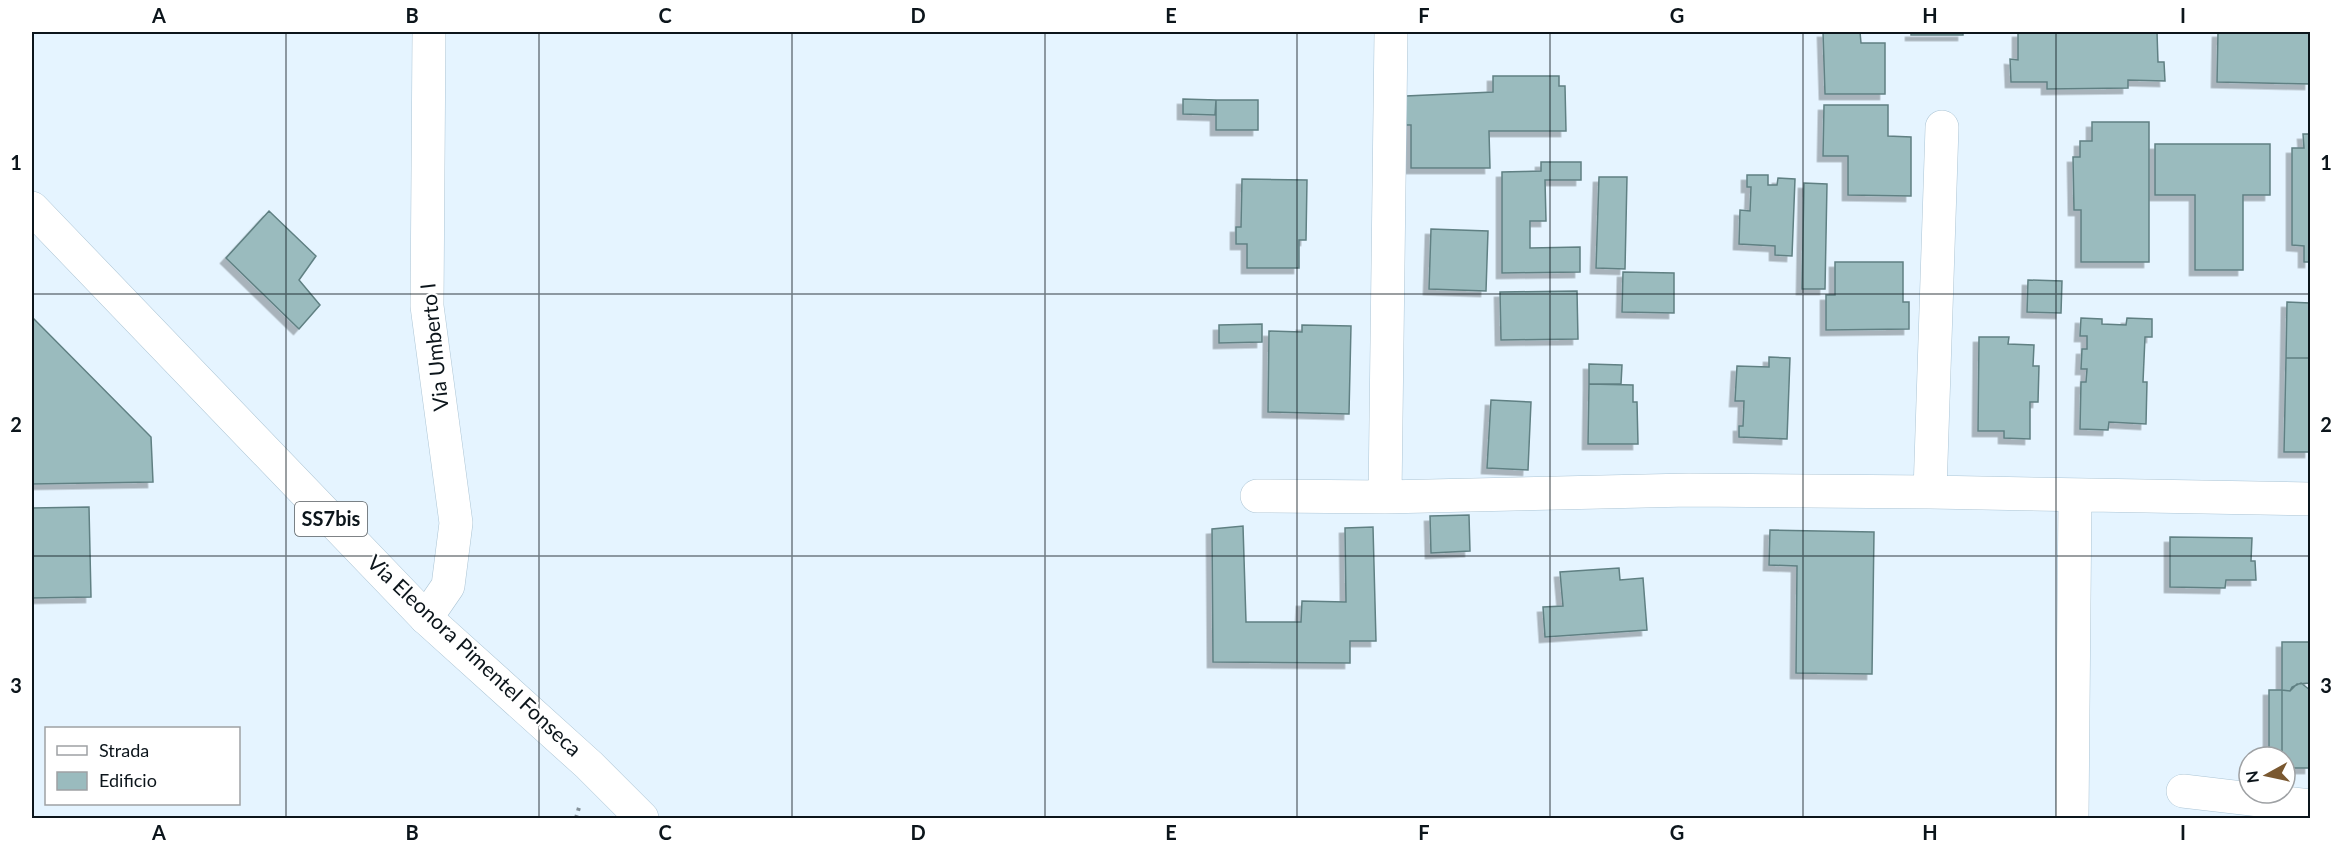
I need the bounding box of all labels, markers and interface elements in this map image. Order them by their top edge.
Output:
text: A [151,3,166,27]
text: B [405,3,419,27]
text: C [658,3,672,27]
text: D [910,3,926,27]
text: E [1165,3,1177,27]
text: F [1418,3,1430,27]
text: G [1670,3,1684,27]
text: H [1922,3,1938,27]
text: I [2180,3,2186,27]
text: 1 [10,150,22,174]
text: 1 [2320,150,2332,174]
street label: Via Umberto I [414,282,453,412]
text: 2 [10,412,22,436]
text: 2 [2320,412,2332,436]
road number: SS7bis [295,502,367,536]
street label: Via Eleonora Pimentel Fonseca [363,549,587,761]
text: 3 [10,673,22,697]
text: 3 [2320,673,2332,697]
legend [45,727,240,805]
text: Strada [99,739,149,761]
north arrow [2237,745,2297,805]
text: Edificio [99,769,157,791]
text: N [2241,770,2262,785]
text: A [151,820,166,844]
text: B [405,820,419,844]
text: C [658,820,672,844]
text: D [910,820,926,844]
text: E [1165,820,1177,844]
text: F [1418,820,1430,844]
text: G [1670,820,1684,844]
text: H [1922,820,1938,844]
text: I [2180,820,2186,844]

